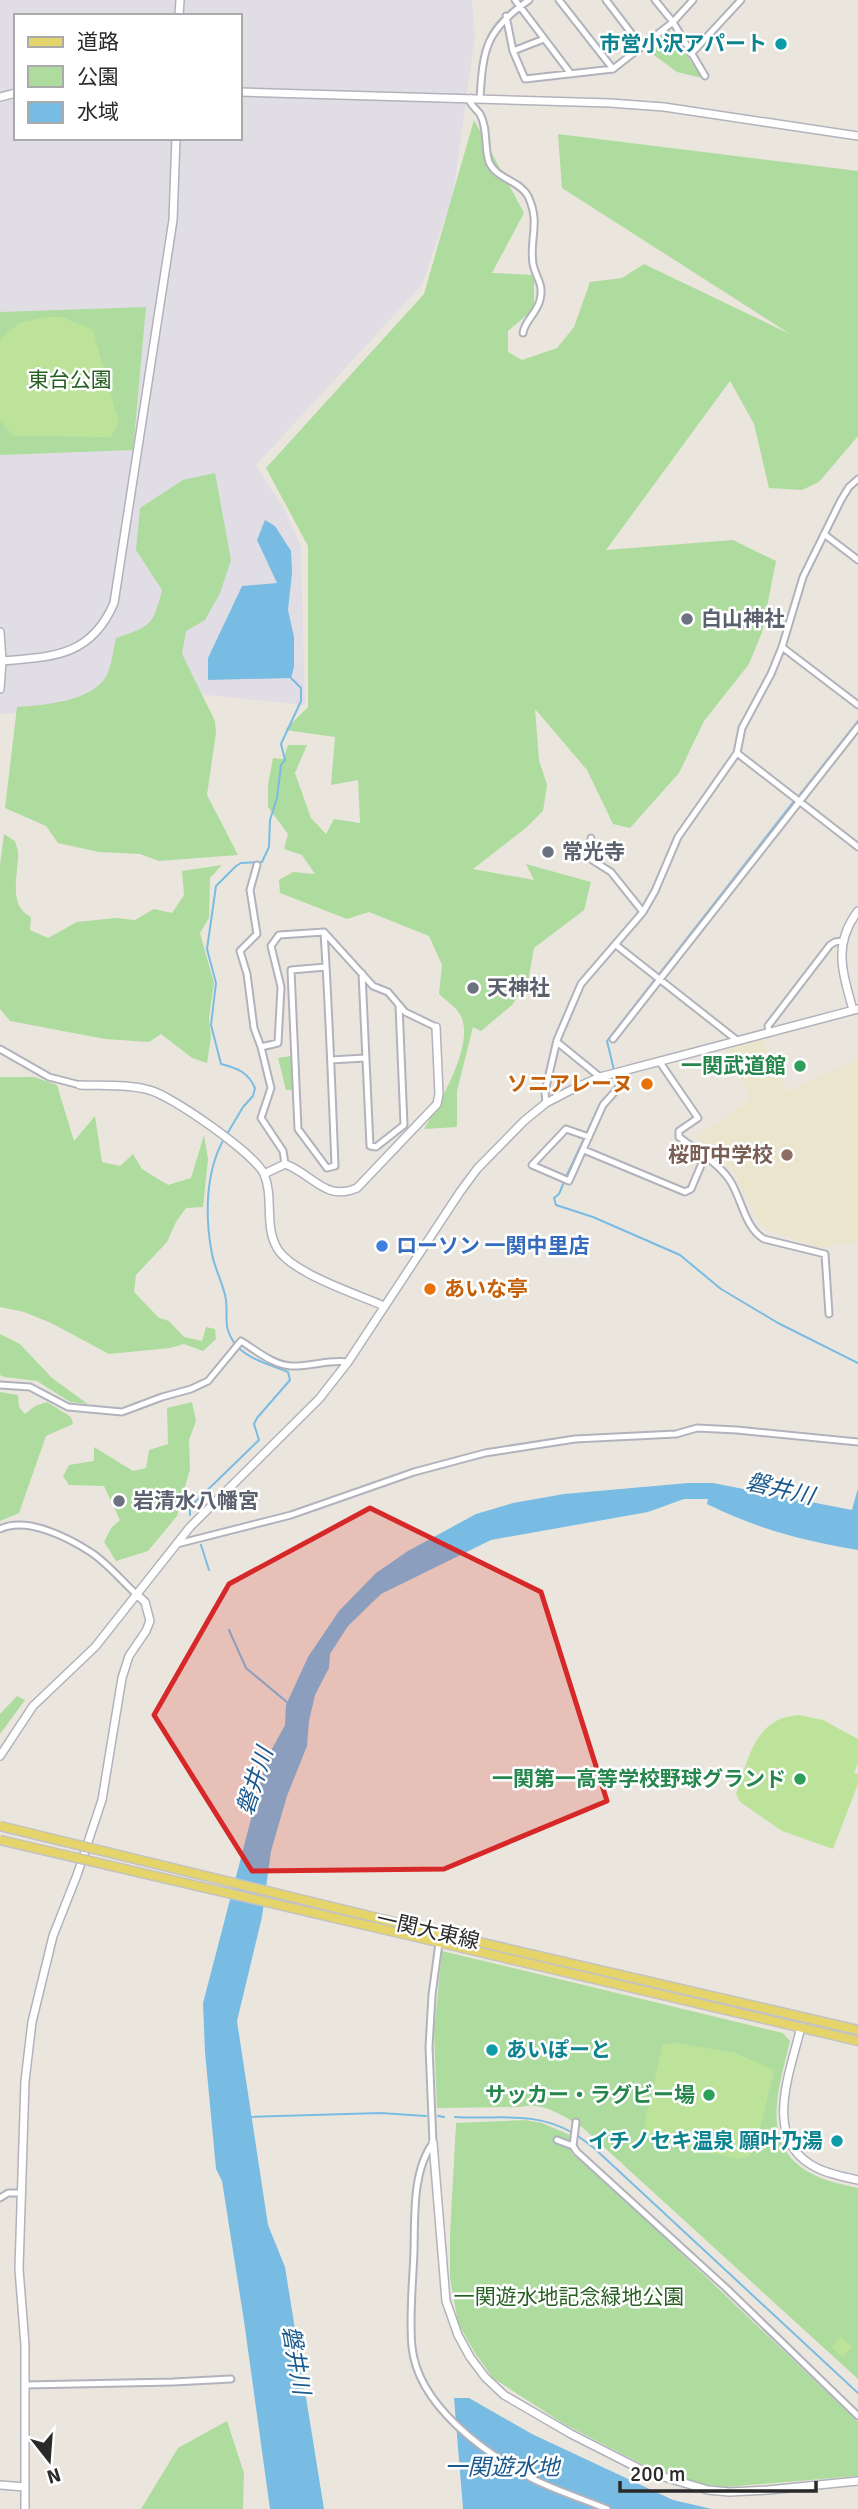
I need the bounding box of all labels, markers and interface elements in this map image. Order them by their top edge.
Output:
legend [14,14,242,140]
text: 道路 [77,29,119,55]
place label: 市営小沢アパート [599,31,767,57]
marker: 市営小沢アパート [773,36,789,52]
text: 公園 [77,64,119,90]
text: 水域 [77,99,119,125]
park label: 東台公園 [28,367,112,393]
place label: 白山神社 [701,606,785,632]
marker: 白山神社 [679,611,695,627]
place label: 常光寺 [562,839,625,865]
marker: 常光寺 [540,844,556,860]
place label: 天神社 [487,975,550,1001]
marker: 天神社 [465,980,481,996]
place label: 一関武道館 [681,1053,786,1079]
marker: 一関武道館 [792,1058,808,1074]
place label: ソニアレーヌ [507,1071,633,1097]
marker: ソニアレーヌ [639,1076,655,1092]
place label: 桜町中学校 [668,1142,773,1168]
marker: 桜町中学校 [779,1147,795,1163]
place label: ローソン 一関中里店 [396,1233,590,1259]
marker: ローソン 一関中里店 [374,1238,390,1254]
place label: あいな亭 [444,1276,528,1302]
marker: あいな亭 [422,1281,438,1297]
water label: 磐井川 [743,1467,820,1512]
place label: 岩清水八幡宮 [133,1488,259,1514]
marker: 岩清水八幡宮 [111,1493,127,1509]
water label: 磐井川 [231,1741,280,1818]
place label: 一関第一高等学校野球グランド [492,1766,786,1792]
marker: 一関第一高等学校野球グランド [792,1771,808,1787]
street label: 一関大東線 [374,1906,482,1954]
place label: あいぽーと [506,2037,611,2063]
marker: あいぽーと [484,2042,500,2058]
place label: サッカー・ラグビー場 [485,2082,695,2108]
marker: サッカー・ラグビー場 [701,2087,717,2103]
place label: イチノセキ温泉 願叶乃湯 [588,2128,823,2154]
marker: イチノセキ温泉 願叶乃湯 [829,2133,845,2149]
park label: 一関遊水地記念緑地公園 [454,2284,685,2310]
water label: 磐井川 [276,2324,317,2399]
north arrow [14,2425,84,2495]
scale bar [620,2450,816,2494]
water label: 一関遊水地 [445,2453,562,2482]
text: 200 m [630,2461,685,2487]
text: N [44,2462,64,2489]

